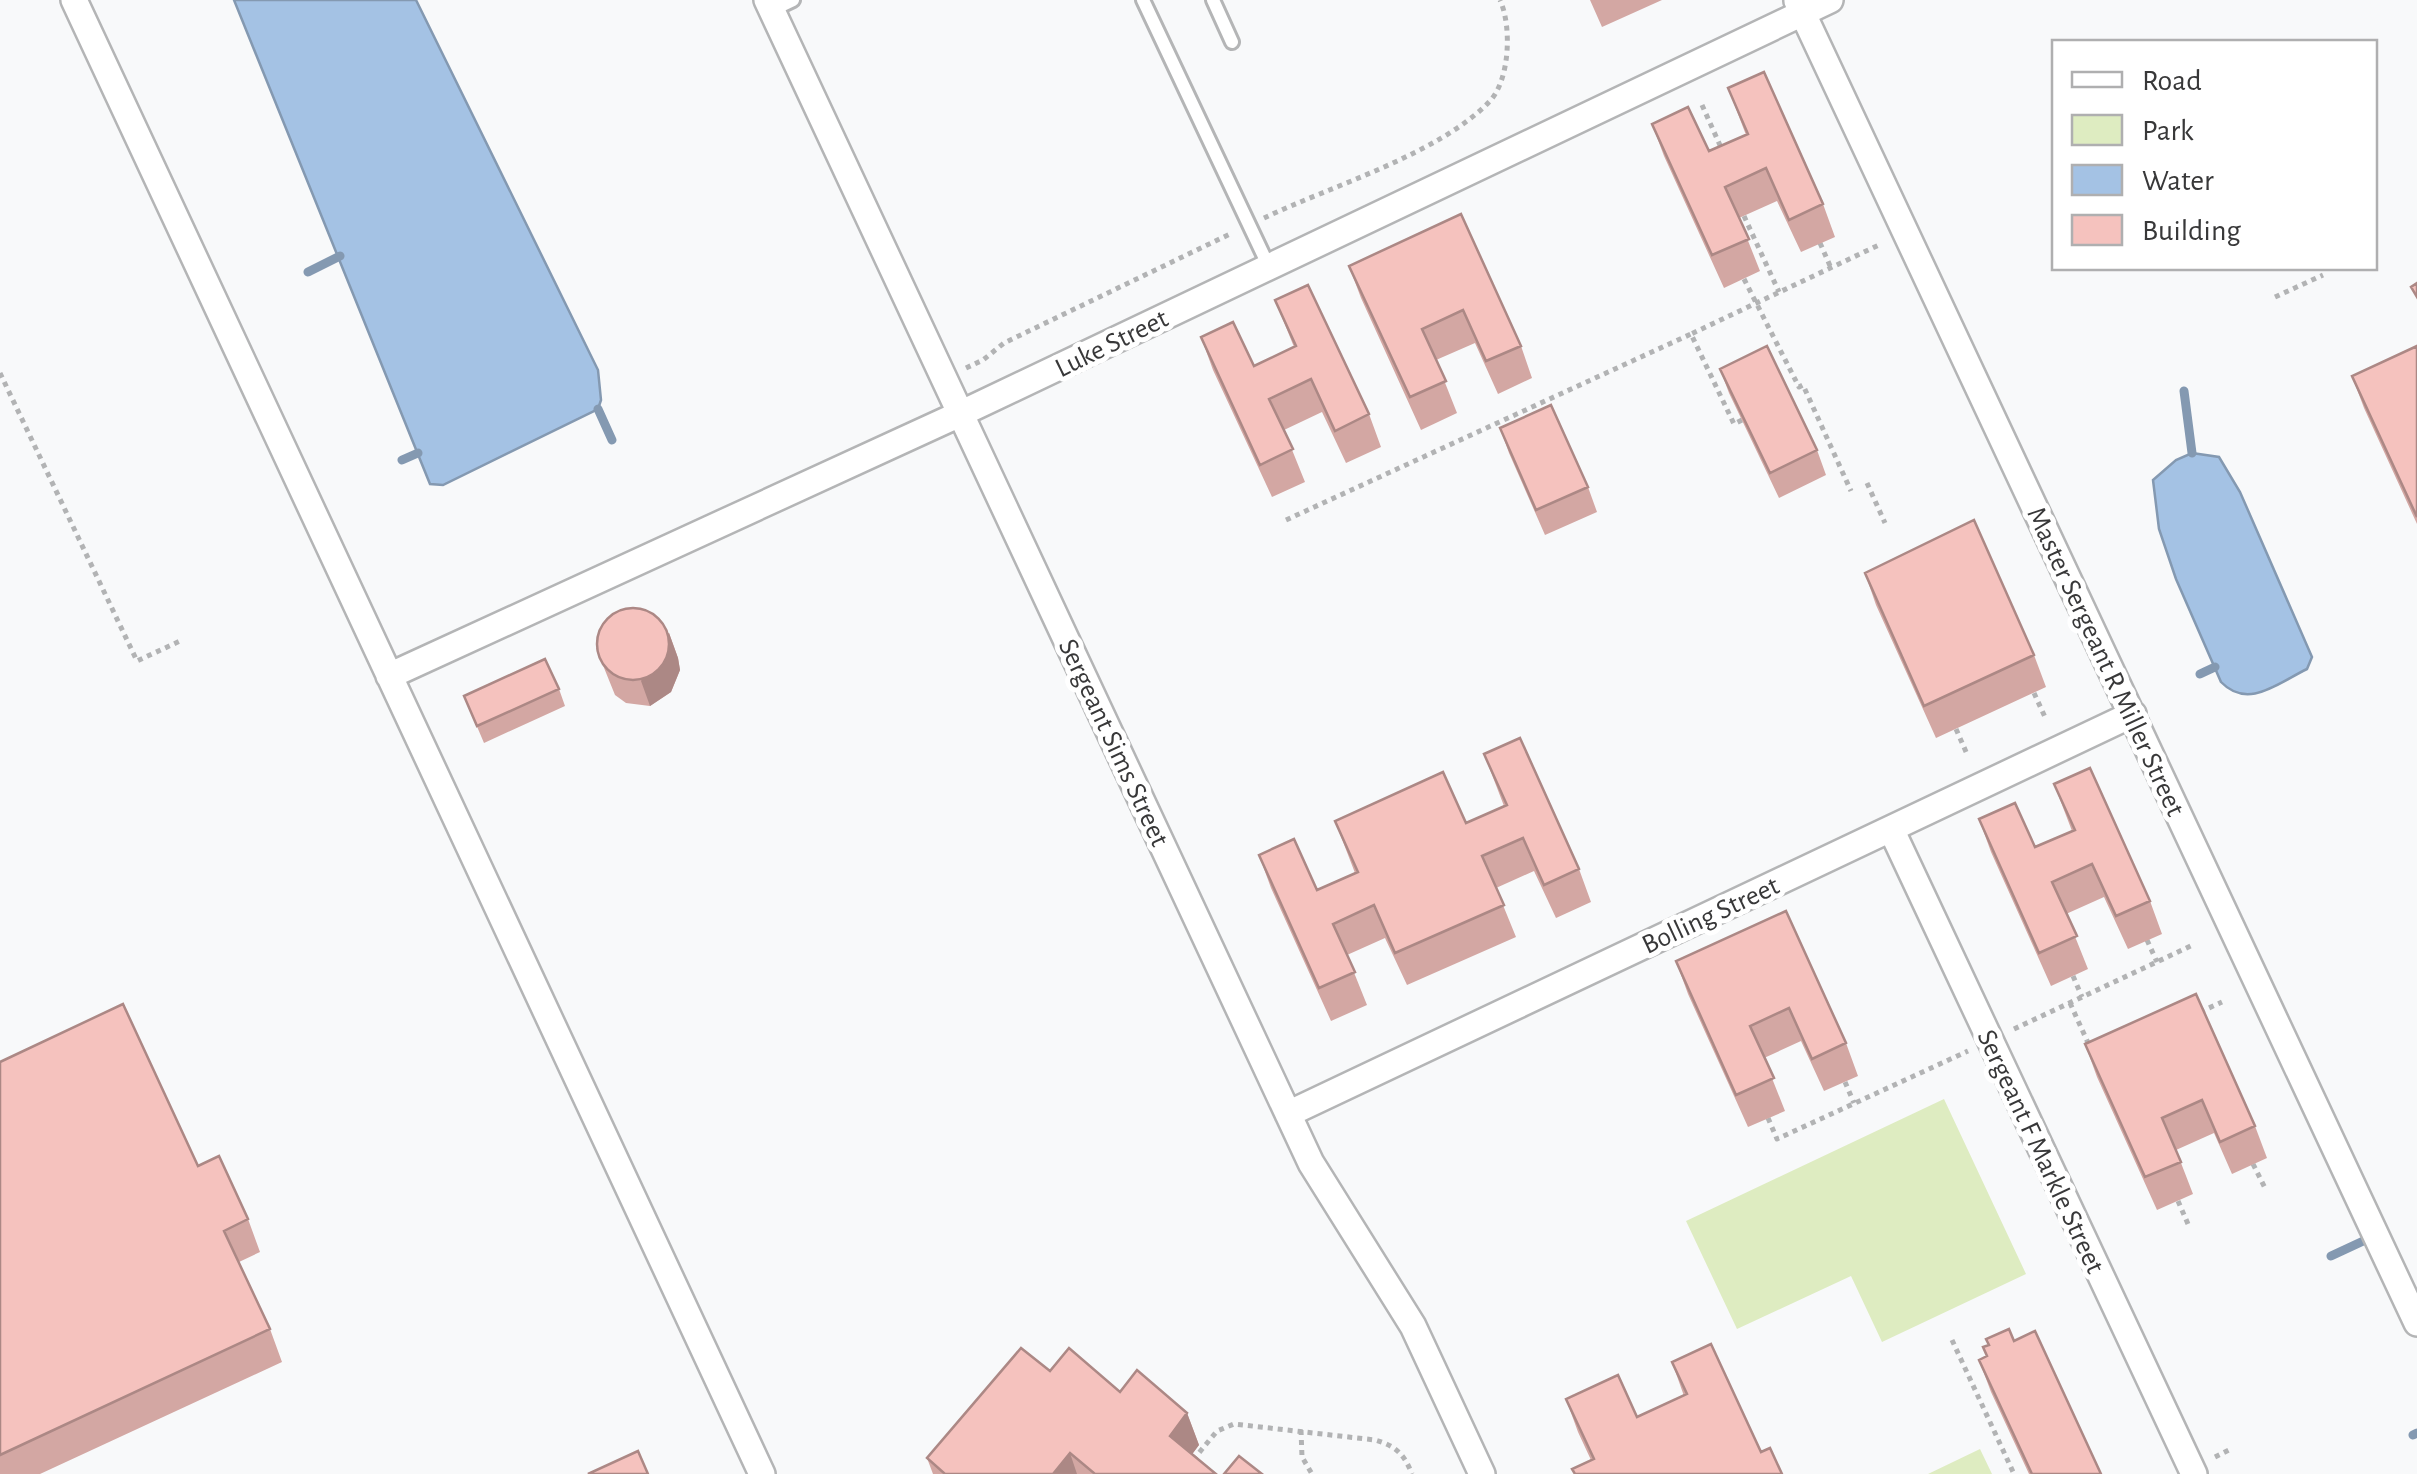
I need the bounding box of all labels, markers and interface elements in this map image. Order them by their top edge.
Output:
legend [2052,40,2377,270]
text: Road [2142,66,2202,96]
text: Park [2142,116,2194,146]
text: Water [2142,166,2214,196]
text: Building [2142,216,2241,246]
street label: Luke Street [1051,305,1173,383]
street label: Master Sergeant R Miller Street [2021,503,2189,821]
street label: Sergeant Sims Street [1053,635,1173,851]
street label: Bolling Street [1638,872,1784,960]
street label: Sergeant F Markle Street [1971,1026,2109,1278]

